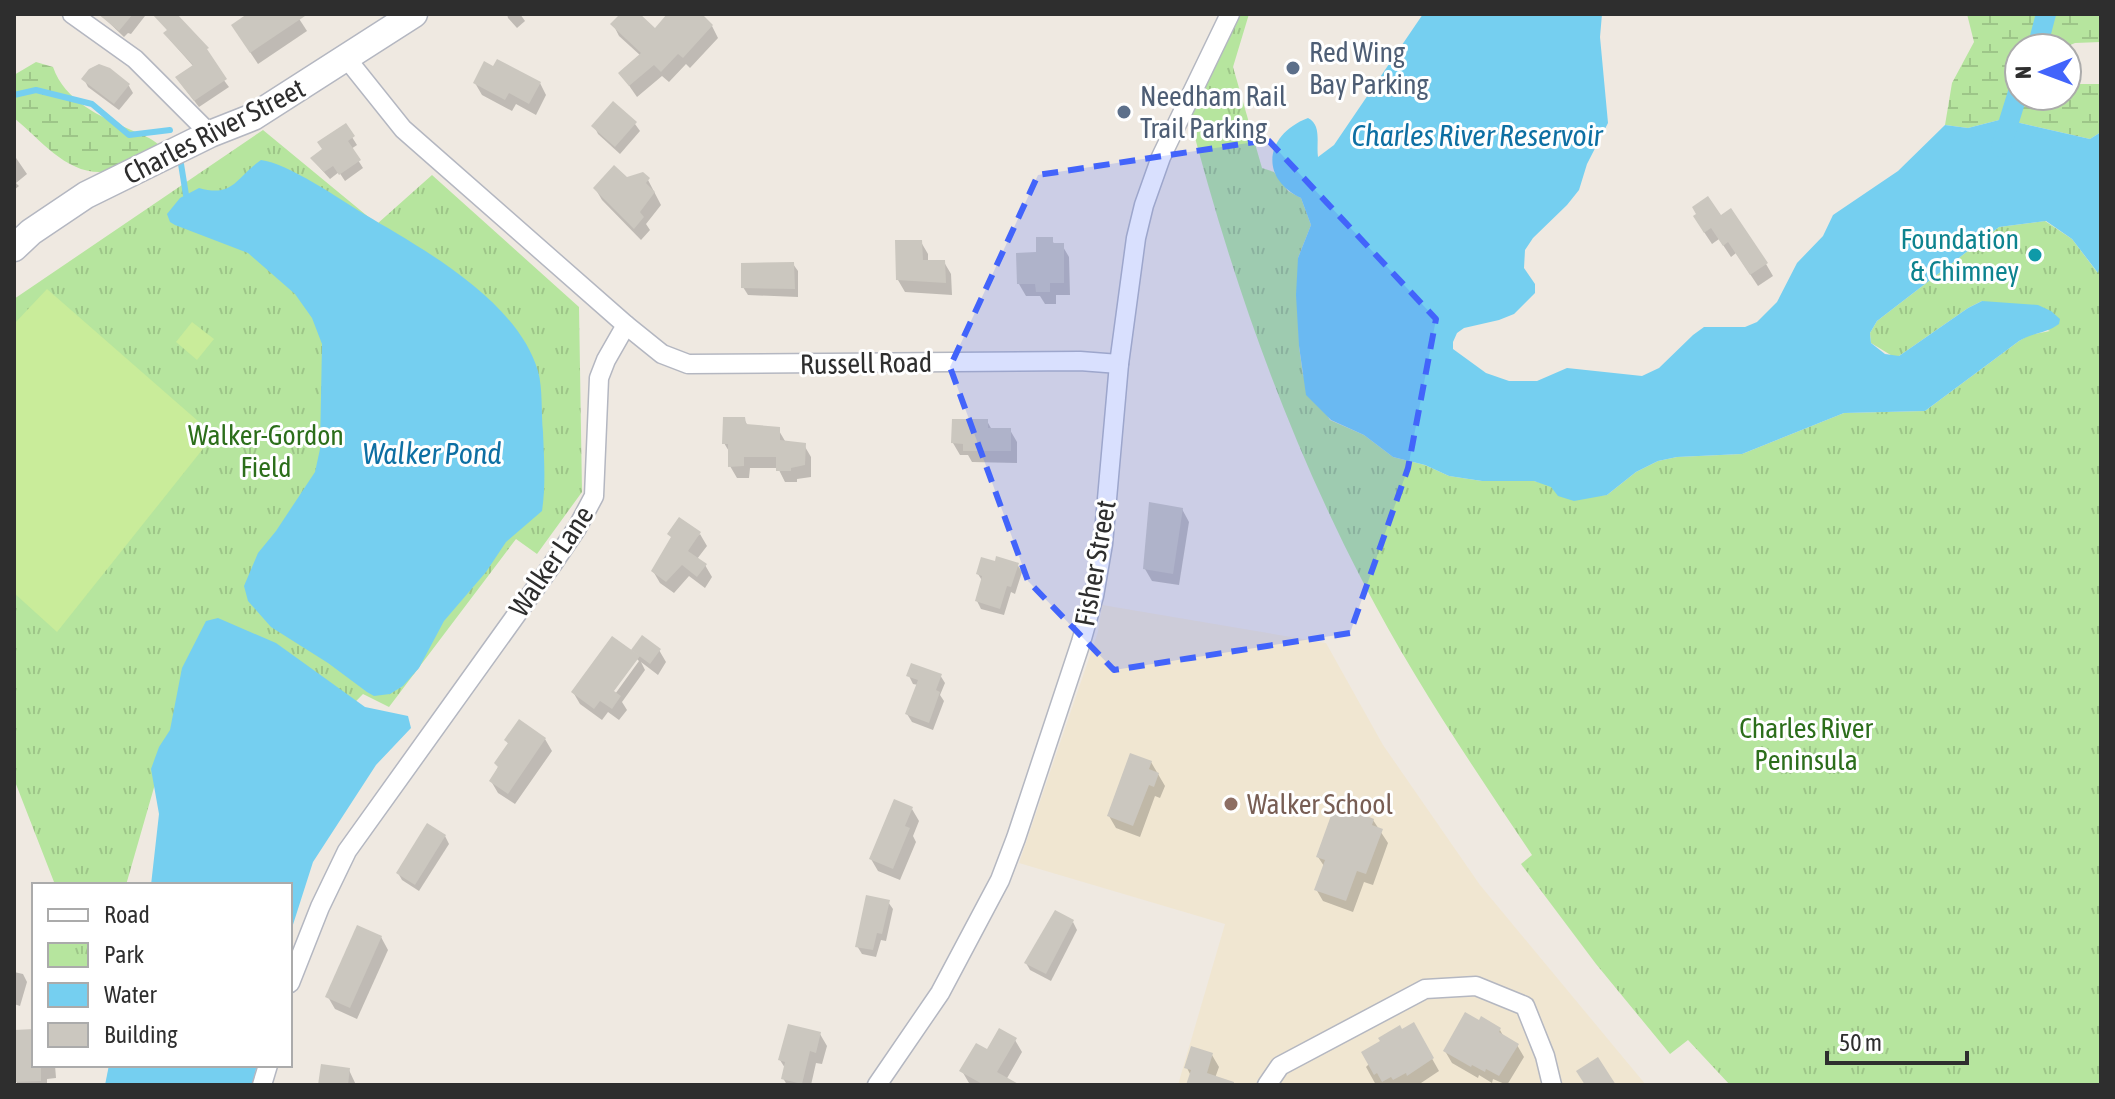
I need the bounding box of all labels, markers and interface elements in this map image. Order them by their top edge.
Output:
north arrow [2003,32,2083,112]
place label: Red Wing Bay Parking [1309,36,1429,100]
marker: Red Wing Bay Parking [1284,59,1302,77]
text: N [2010,66,2036,79]
street label: Charles River Street [118,72,310,190]
place label: Needham Rail Trail Parking [1140,80,1287,144]
marker: Needham Rail Trail Parking [1115,103,1133,121]
water label: Charles River Reservoir [1352,118,1604,152]
place label: Foundation & Chimney [1900,223,2019,287]
marker: Foundation & Chimney [2026,246,2044,264]
street label: Russell Road [800,346,932,380]
park label: Walker-Gordon Field [188,419,344,483]
water label: Walker Pond [362,436,502,470]
street label: Fisher Street [1068,497,1122,629]
street label: Walker Lane [502,500,600,622]
park label: Charles River Peninsula [1739,712,1874,776]
place label: Walker School [1247,788,1393,820]
marker: Walker School [1222,795,1240,813]
legend [32,883,292,1067]
text: Road [104,901,150,928]
text: Park [104,941,145,968]
text: Water [104,981,157,1008]
scale bar [1827,1015,1967,1065]
text: Building [104,1021,178,1048]
text: 50 m [1839,1029,1882,1056]

